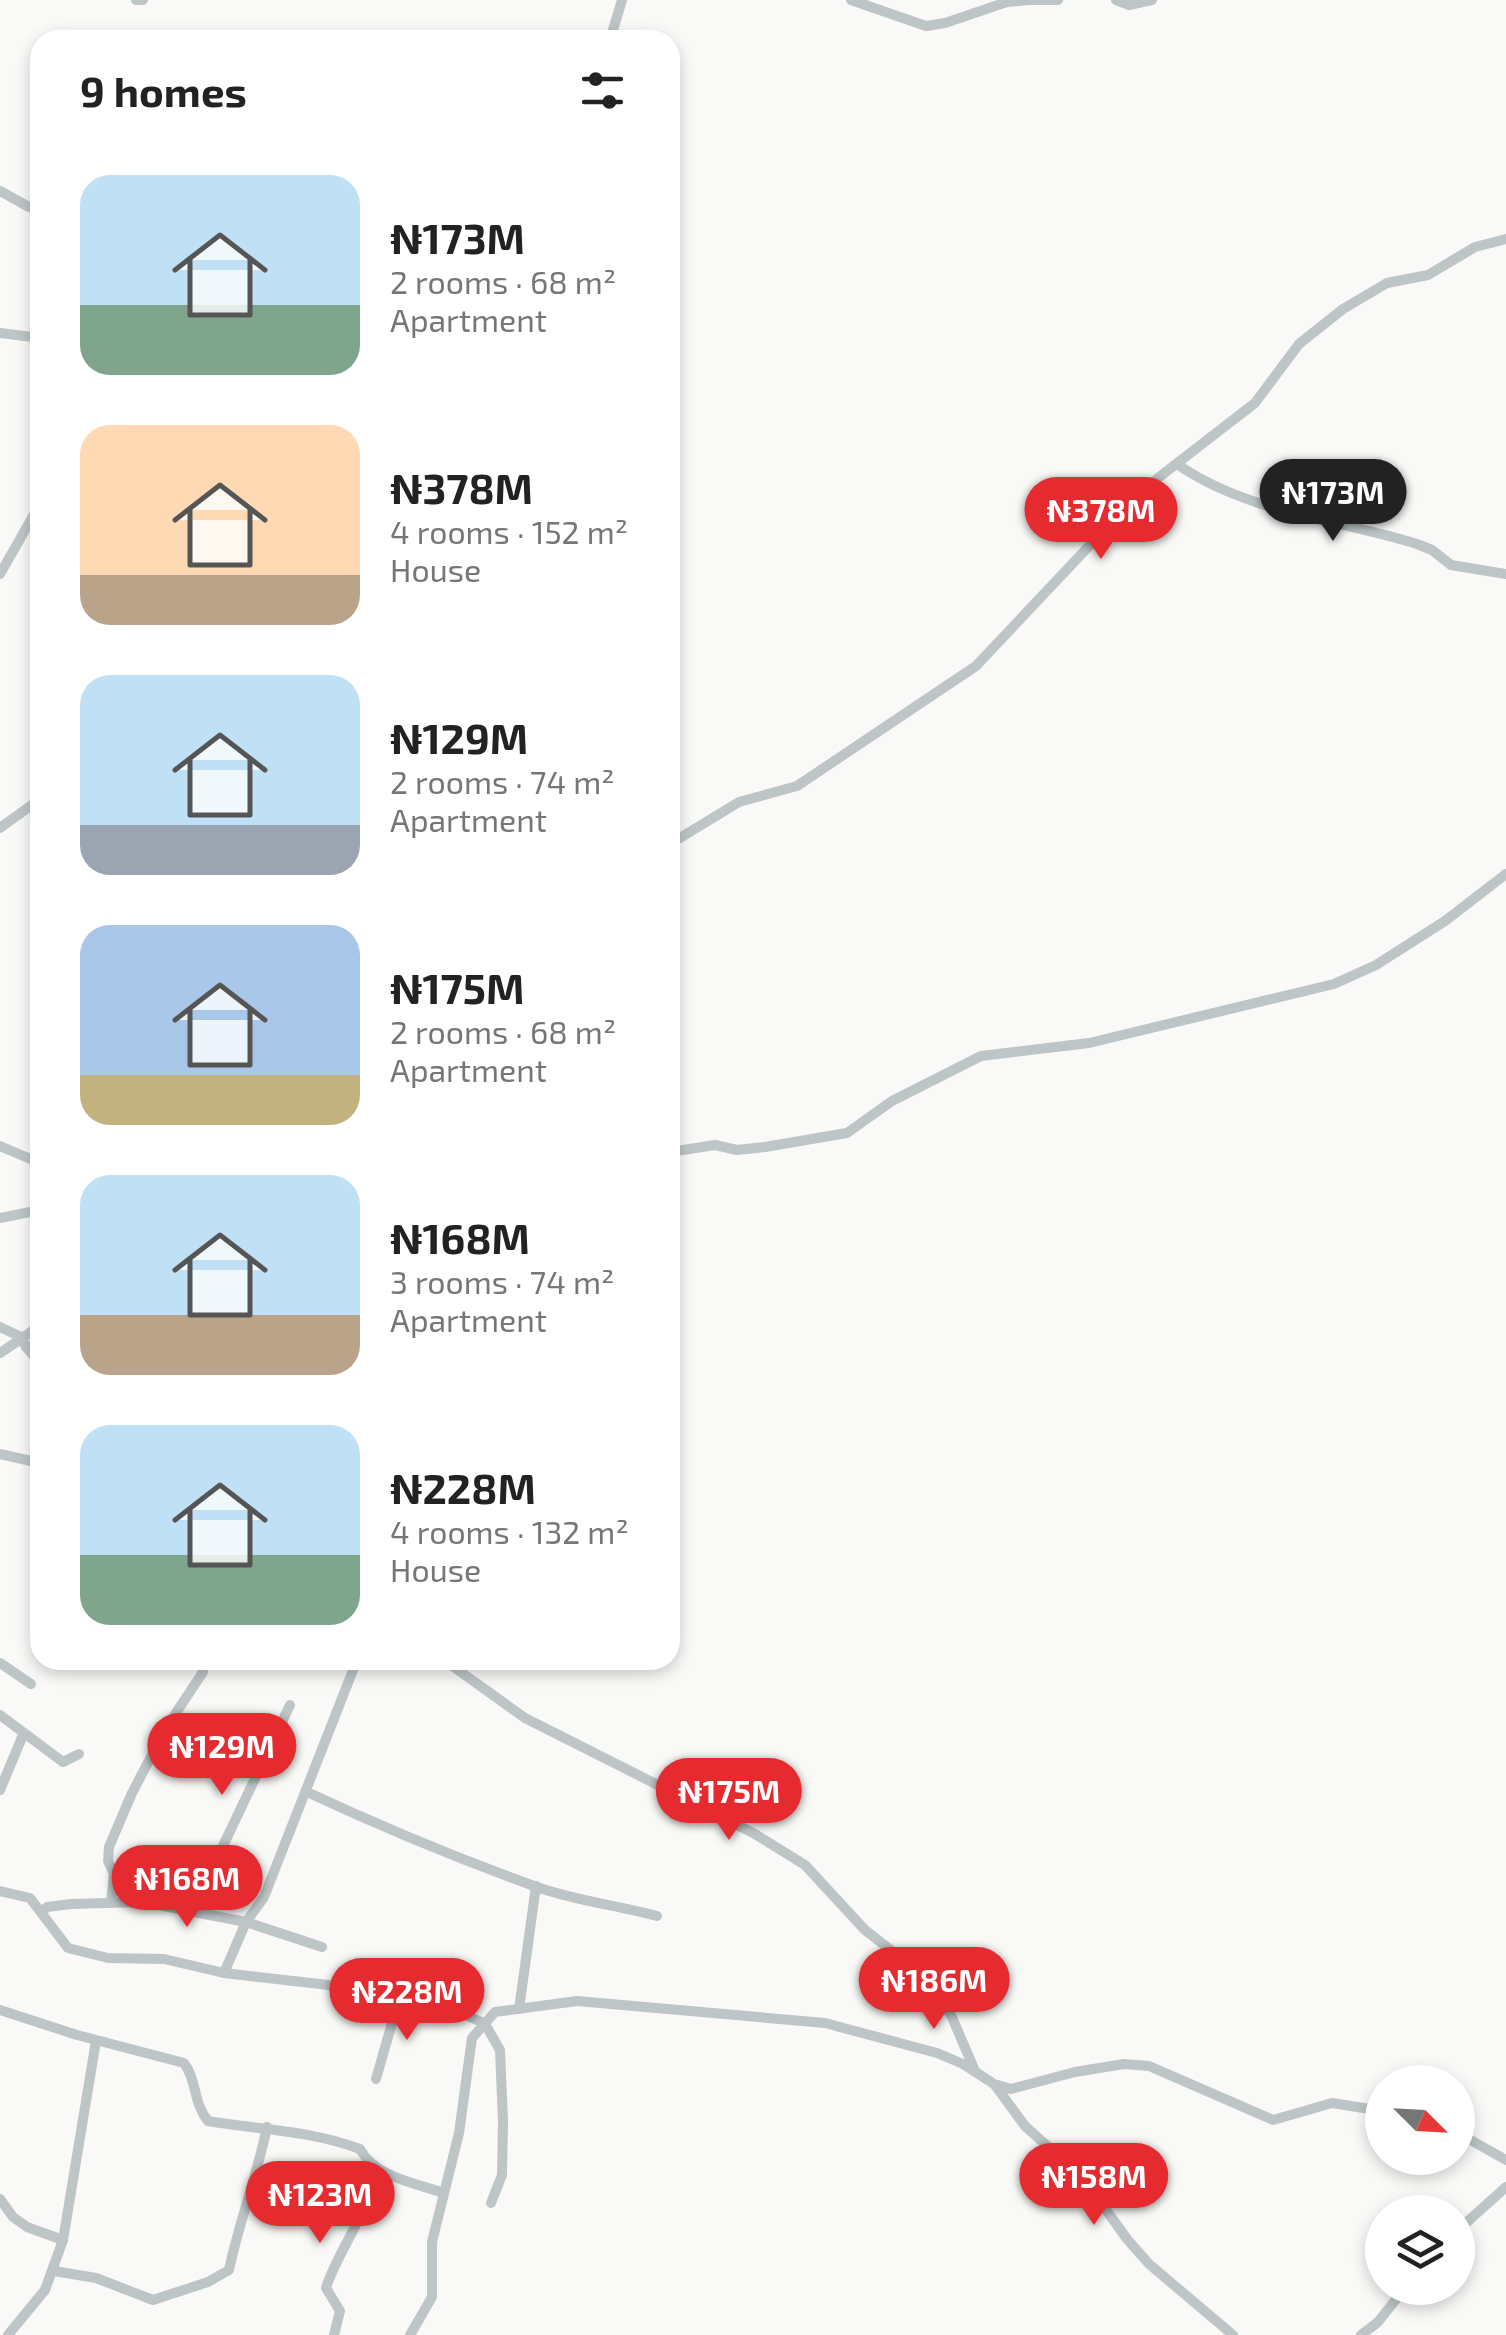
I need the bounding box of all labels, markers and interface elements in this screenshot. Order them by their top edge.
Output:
icon: filters [575,63,630,118]
text: 9 homes [80,65,247,115]
text: ₦173M [390,212,525,262]
icon: home [160,215,280,335]
text: 2 rooms · 68 m² [390,262,616,300]
text: Apartment [390,300,547,338]
pin: ₦173M [1263,459,1403,544]
text: ₦378M [390,462,533,512]
icon: home [160,465,280,585]
text: ₦173M [1282,472,1384,510]
pin: ₦378M [1031,477,1171,562]
text: ₦378M [1047,490,1156,528]
text: 4 rooms · 152 m² [390,512,628,550]
text: House [390,550,481,588]
text: ₦129M [390,712,528,762]
icon: home [160,715,280,835]
text: 2 rooms · 74 m² [390,762,614,800]
text: Apartment [390,800,547,838]
text: ₦175M [390,962,524,1012]
icon: home [160,965,280,1085]
text: 2 rooms · 68 m² [390,1012,616,1050]
text: Apartment [390,1050,547,1088]
text: ₦168M [390,1212,530,1262]
icon: home [160,1215,280,1335]
text: 3 rooms · 74 m² [390,1262,614,1300]
text: Apartment [390,1300,547,1338]
text: ₦228M [390,1462,536,1512]
icon: home [160,1465,280,1585]
text: 4 rooms · 132 m² [390,1512,629,1550]
text: House [390,1550,481,1588]
pin: ₦129M [152,1713,292,1798]
text: ₦129M [169,1726,275,1764]
pin: ₦175M [659,1758,799,1843]
text: ₦175M [678,1771,780,1809]
pin: ₦168M [117,1845,257,1930]
text: ₦168M [134,1858,240,1896]
pin: ₦186M [864,1947,1004,2032]
pin: ₦228M [337,1958,477,2043]
text: ₦186M [881,1960,987,1998]
text: ₦228M [351,1971,463,2009]
north arrow [1365,2065,1475,2175]
map controls [1365,2065,1475,2305]
pin: ₦158M [1024,2143,1164,2228]
text: ₦158M [1041,2156,1147,2194]
pin: ₦123M [250,2161,390,2246]
text: ₦123M [268,2174,372,2212]
button: layers [1365,2195,1475,2305]

